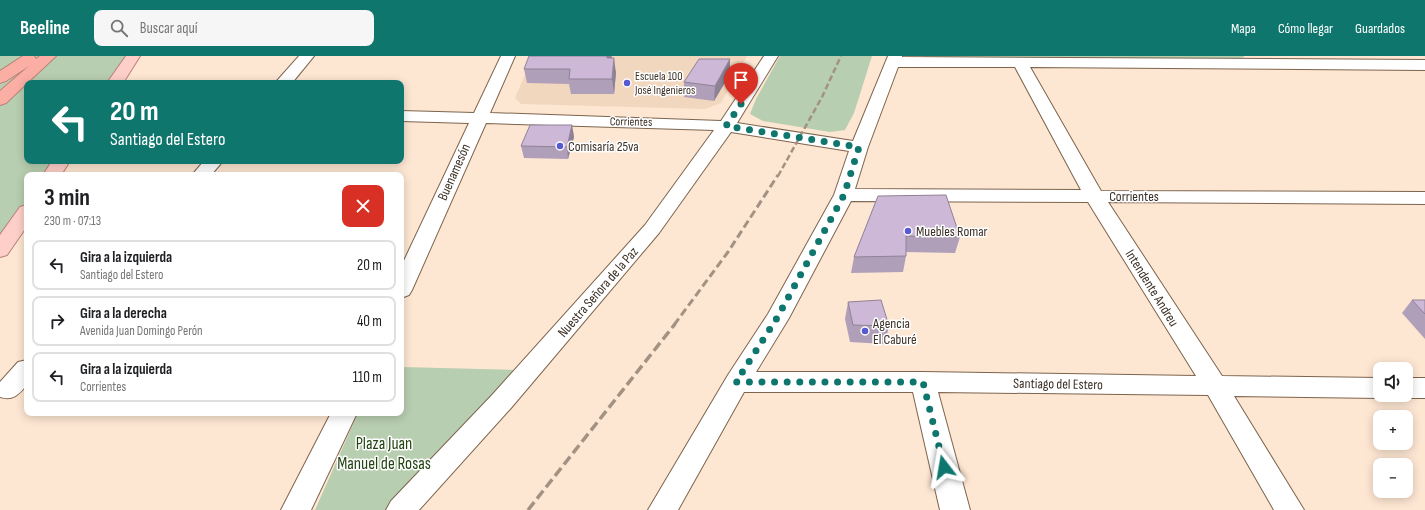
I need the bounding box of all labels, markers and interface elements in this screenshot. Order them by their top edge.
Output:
search box [94,10,374,46]
text: Beeline [20,17,70,40]
icon: search [108,17,130,39]
text: Buscar aquí [140,19,198,38]
text: Mapa [1231,20,1256,37]
text: Cómo llegar [1278,20,1333,37]
text: Guardados [1355,20,1405,37]
pin [724,63,758,104]
place label: Escuela 100 José Ingenieros [634,69,695,98]
icon: arrive [730,69,752,91]
marker: Escuela 100 José Ingenieros [622,78,632,88]
text: 20 m [110,95,159,128]
icon: left [44,96,96,148]
street label: Corrientes [610,114,652,130]
text: Santiago del Estero [110,129,225,150]
place label: Comisaría 25va [568,138,639,155]
street label: Buenamesón [434,141,474,203]
marker: Comisaría 25va [555,141,565,151]
text: 3 min [44,183,90,212]
button: close [342,185,384,227]
street label: Corrientes [1109,188,1159,205]
text: 230 m · 07:13 [44,213,101,229]
place label: Muebles Romar [916,223,988,240]
marker: Muebles Romar [903,226,913,236]
street label: Nuestra Señora de la Paz [554,243,642,341]
street label: Intendente Andreu [1122,246,1183,330]
text: Gira a la izquierda [80,248,172,267]
icon: left [46,254,68,276]
text: 20 m [357,256,382,275]
text: Santiago del Estero [80,267,163,283]
text: Gira a la derecha [80,304,167,323]
icon: right [46,310,68,332]
text: 40 m [357,312,382,331]
place label: Agencia El Caburé [872,315,917,348]
text: Avenida Juan Domingo Perón [80,323,203,339]
marker: Agencia El Caburé [860,326,870,336]
text: Gira a la izquierda [80,360,172,379]
map controls [1373,362,1413,498]
button: sound [1373,362,1413,402]
icon: left [46,366,68,388]
text: 110 m [353,368,382,387]
street label: Santiago del Estero [1013,375,1103,393]
text: Corrientes [80,379,126,395]
button: + [1373,410,1413,450]
park label: Plaza Juan Manuel de Rosas [337,434,431,474]
position arrow [923,446,965,488]
button: − [1373,458,1413,498]

